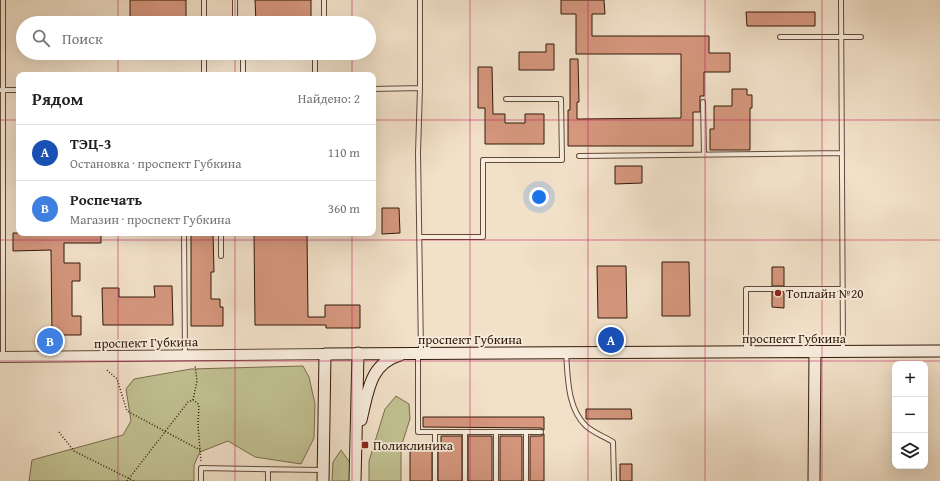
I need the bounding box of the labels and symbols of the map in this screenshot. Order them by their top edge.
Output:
your location [529,187,549,207]
place label: Топлайн №20 [786,284,864,303]
marker: Топлайн №20 [773,288,783,298]
pin: A [598,325,624,355]
pin: B [37,326,63,356]
street label: проспект Губкина [742,329,847,348]
street label: проспект Губкина [418,330,523,349]
street label: проспект Губкина [94,332,199,353]
place label: Поликлиника [373,436,454,455]
marker: Поликлиника [360,440,370,450]

